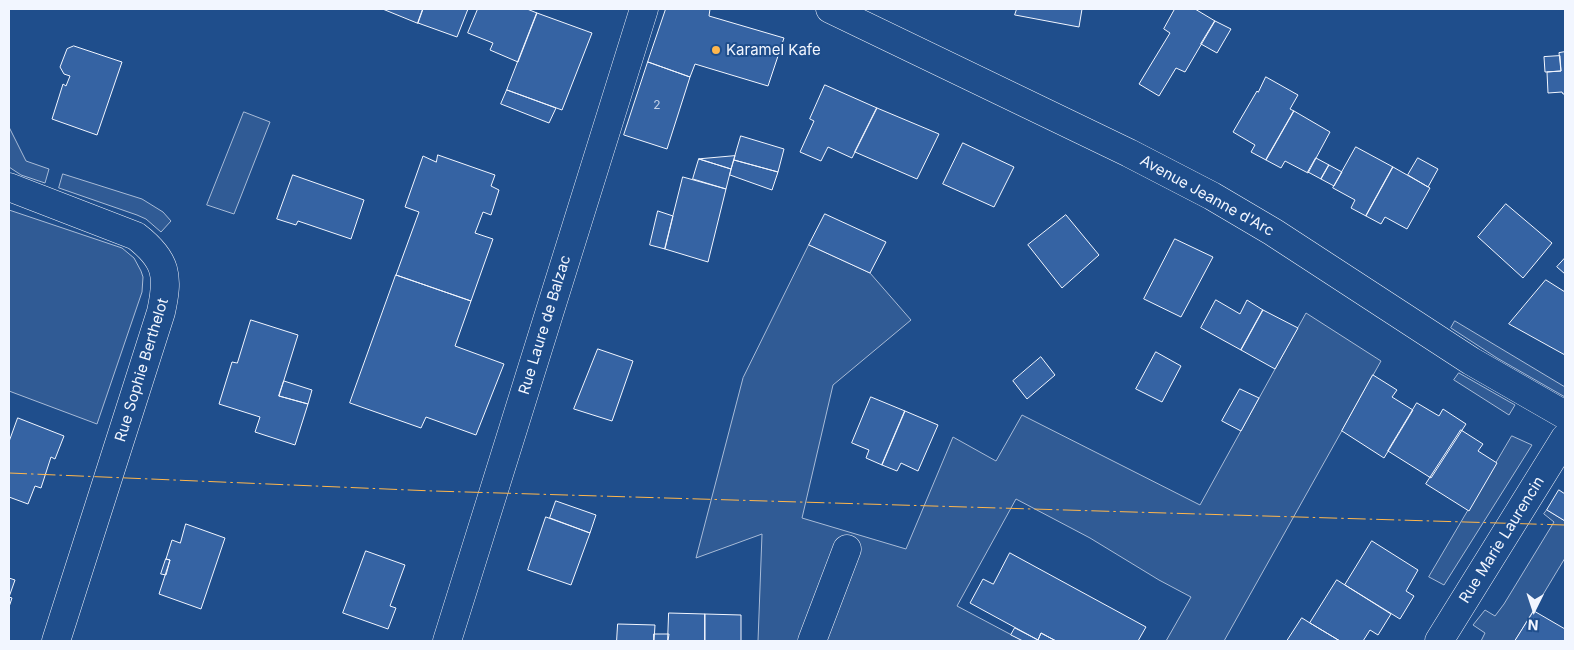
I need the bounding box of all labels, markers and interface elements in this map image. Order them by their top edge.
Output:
place label: Karamel Kafe [726,41,821,59]
marker: Karamel Kafe [710,44,722,56]
house number: 2 [653,98,661,112]
street label: Avenue Jeanne d'Arc [1137,152,1277,240]
street label: Rue Laure de Balzac [515,253,575,397]
street label: Rue Sophie Berthelot [112,296,172,444]
street label: Rue Marie Laurencin [1456,473,1548,607]
north arrow [1509,585,1559,635]
text: N [1527,617,1539,634]

